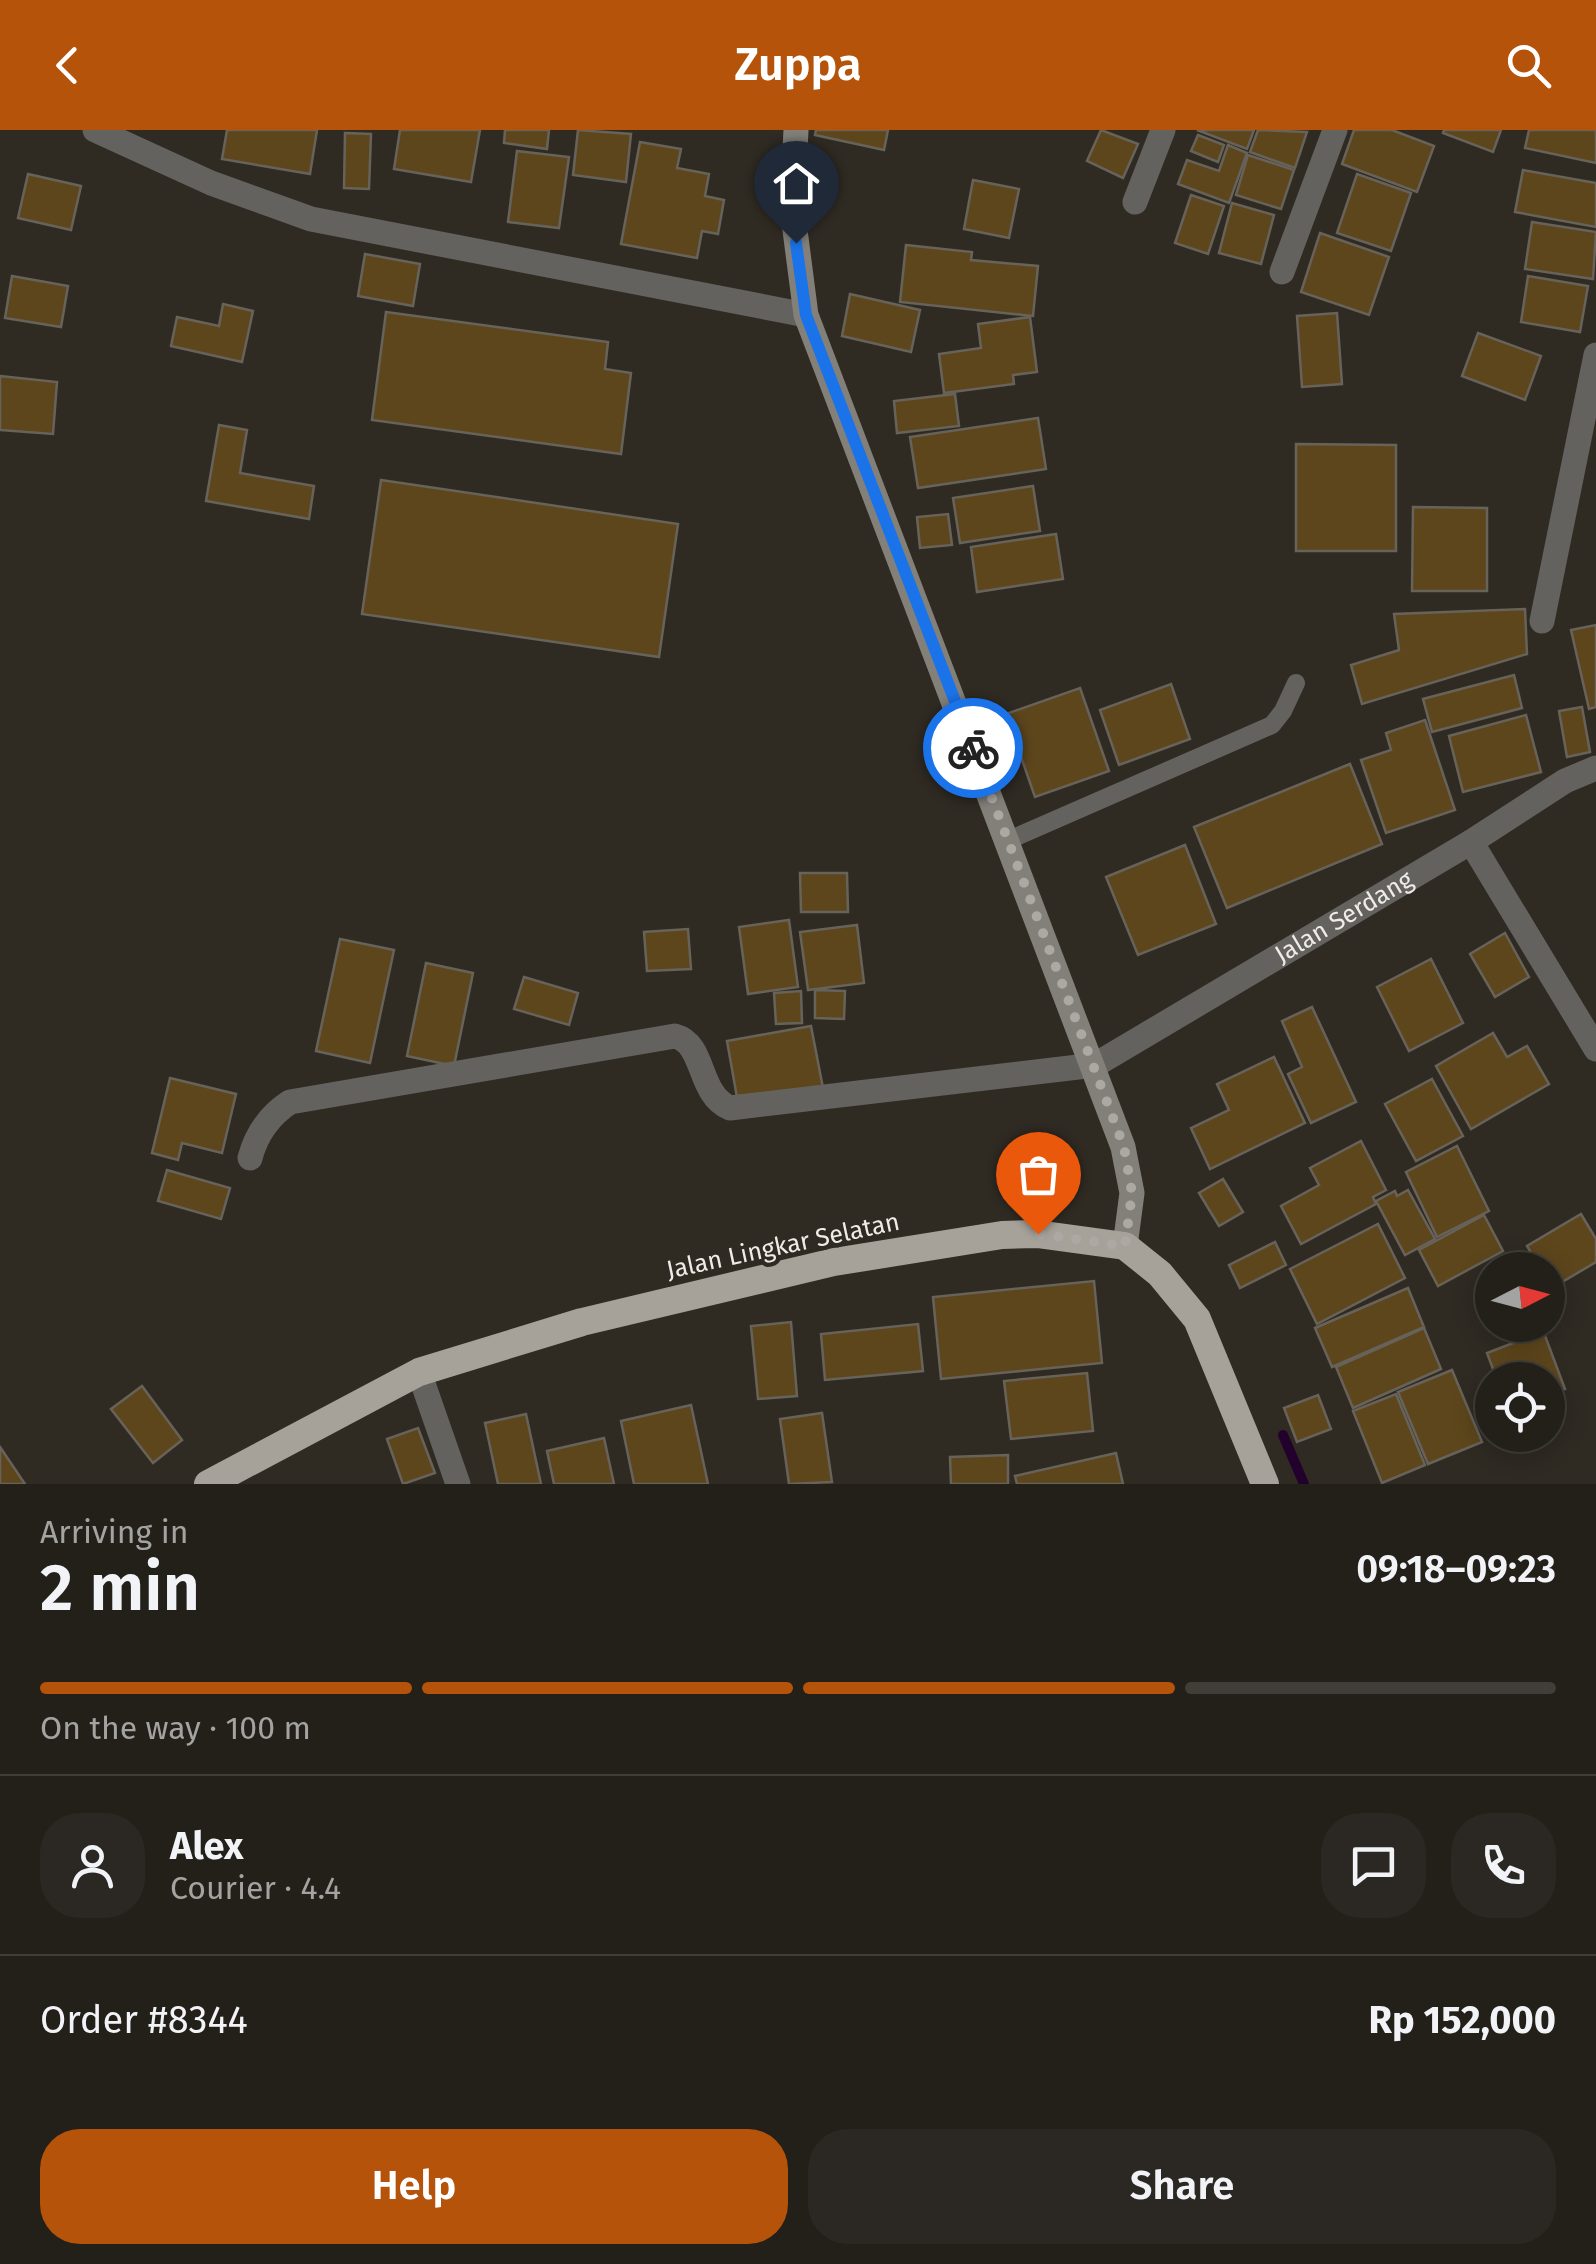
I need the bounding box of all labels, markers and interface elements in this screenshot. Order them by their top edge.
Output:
icon: back [40,38,95,93]
text: Zuppa [734,38,862,92]
icon: search [1501,38,1556,93]
pin [754,141,839,244]
icon: home [769,156,824,211]
courier [923,698,1023,798]
icon: bike [946,721,1001,776]
street label: Jalan Serdang [1270,865,1419,970]
pin [996,1132,1081,1235]
icon: bag [1011,1147,1066,1202]
street label: Jalan Lingkar Selatan [664,1207,902,1285]
north arrow [1475,1252,1565,1342]
map controls [1475,1252,1565,1452]
button: locate [1475,1362,1565,1452]
text: Arriving in [40,1513,188,1551]
text: 09:18–09:23 [1356,1546,1556,1592]
text: 2 min [40,1549,200,1627]
text: On the way · 100 m [40,1709,311,1747]
button: person [40,1813,145,1918]
button: chat [1321,1813,1426,1918]
button: phone [1451,1813,1556,1918]
text: Alex [170,1823,243,1869]
text: Courier · 4.4 [170,1869,341,1907]
text: Order #8344 [40,1997,248,2043]
text: Rp 152,000 [1368,1997,1556,2043]
button: Help [40,2129,788,2244]
button: Share [808,2129,1556,2244]

